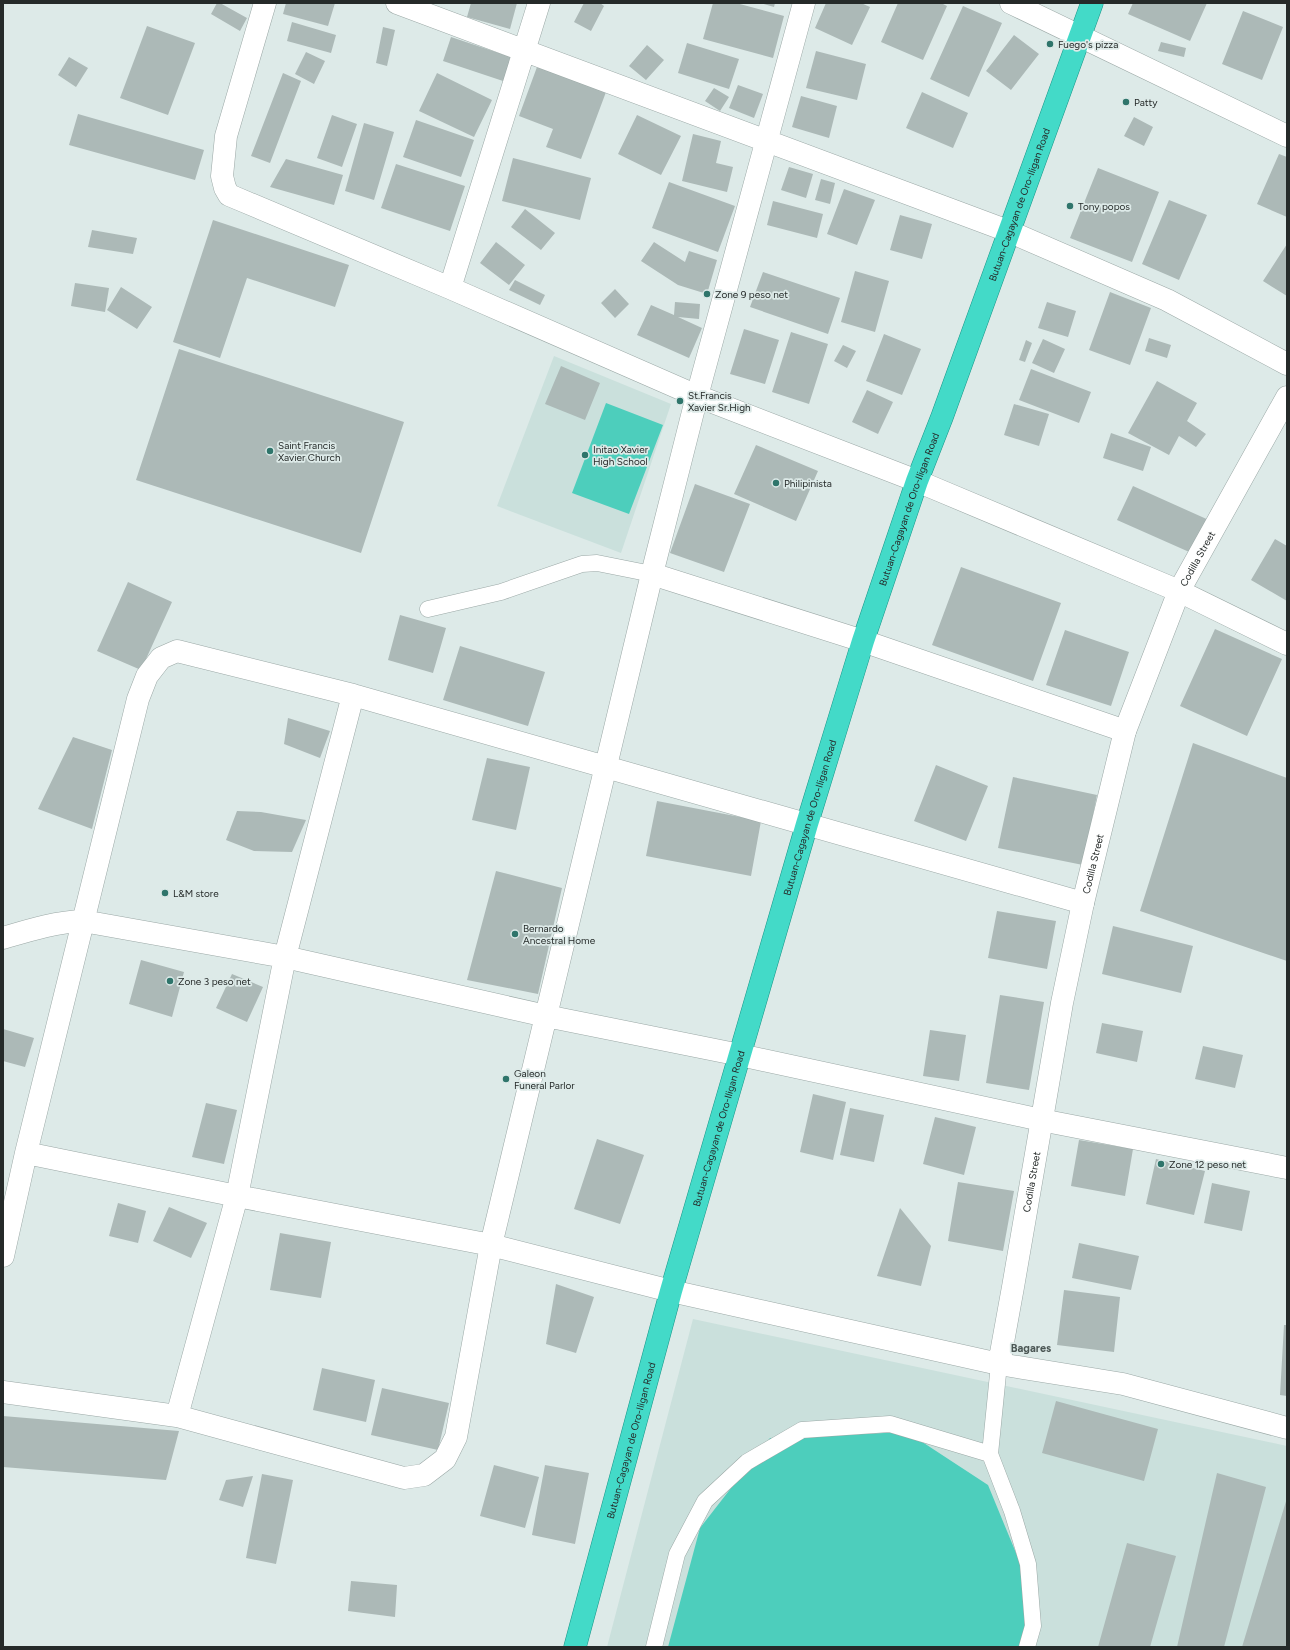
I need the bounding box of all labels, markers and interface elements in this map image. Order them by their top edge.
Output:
place label: Fuego's pizza [1058,38,1118,51]
marker: Fuego's pizza [1045,39,1055,49]
place label: Patty [1134,96,1158,109]
marker: Patty [1121,97,1131,107]
street label: Butuan-Cagayan de Oro-Iligan Road [985,126,1053,283]
place label: Tony popos [1078,200,1130,213]
marker: Tony popos [1065,201,1075,211]
place label: Zone 9 peso net [715,288,788,301]
marker: Zone 9 peso net [702,289,712,299]
place label: St.Francis Xavier Sr.High [688,389,751,414]
marker: St.Francis Xavier Sr.High [675,396,685,406]
street label: Butuan-Cagayan de Oro-Iligan Road [876,430,942,588]
place label: Saint Francis Xavier Church [278,439,341,464]
place label: Initao Xavier High School [593,443,649,468]
marker: Saint Francis Xavier Church [265,446,275,456]
marker: Initao Xavier High School [580,450,590,460]
place label: Philipinista [784,477,832,490]
marker: Philipinista [771,478,781,488]
street label: Codilla Street [1177,528,1218,588]
street label: Butuan-Cagayan de Oro-Iligan Road [780,738,839,897]
street label: Codilla Street [1079,832,1106,895]
place label: L&M store [173,887,219,900]
marker: L&M store [160,888,170,898]
place label: Bernardo Ancestral Home [523,922,596,947]
marker: Bernardo Ancestral Home [510,929,520,939]
place label: Zone 3 peso net [178,975,251,988]
marker: Zone 3 peso net [165,976,175,986]
street label: Butuan-Cagayan de Oro-Iligan Road [689,1049,747,1208]
place label: Galeon Funeral Parlor [514,1067,575,1092]
marker: Galeon Funeral Parlor [501,1074,511,1084]
street label: Codilla Street [1020,1150,1043,1213]
place label: Zone 12 peso net [1169,1158,1246,1171]
marker: Zone 12 peso net [1156,1159,1166,1169]
district label: Bagares [1011,1342,1051,1355]
street label: Butuan-Cagayan de Oro-Iligan Road [603,1360,658,1520]

